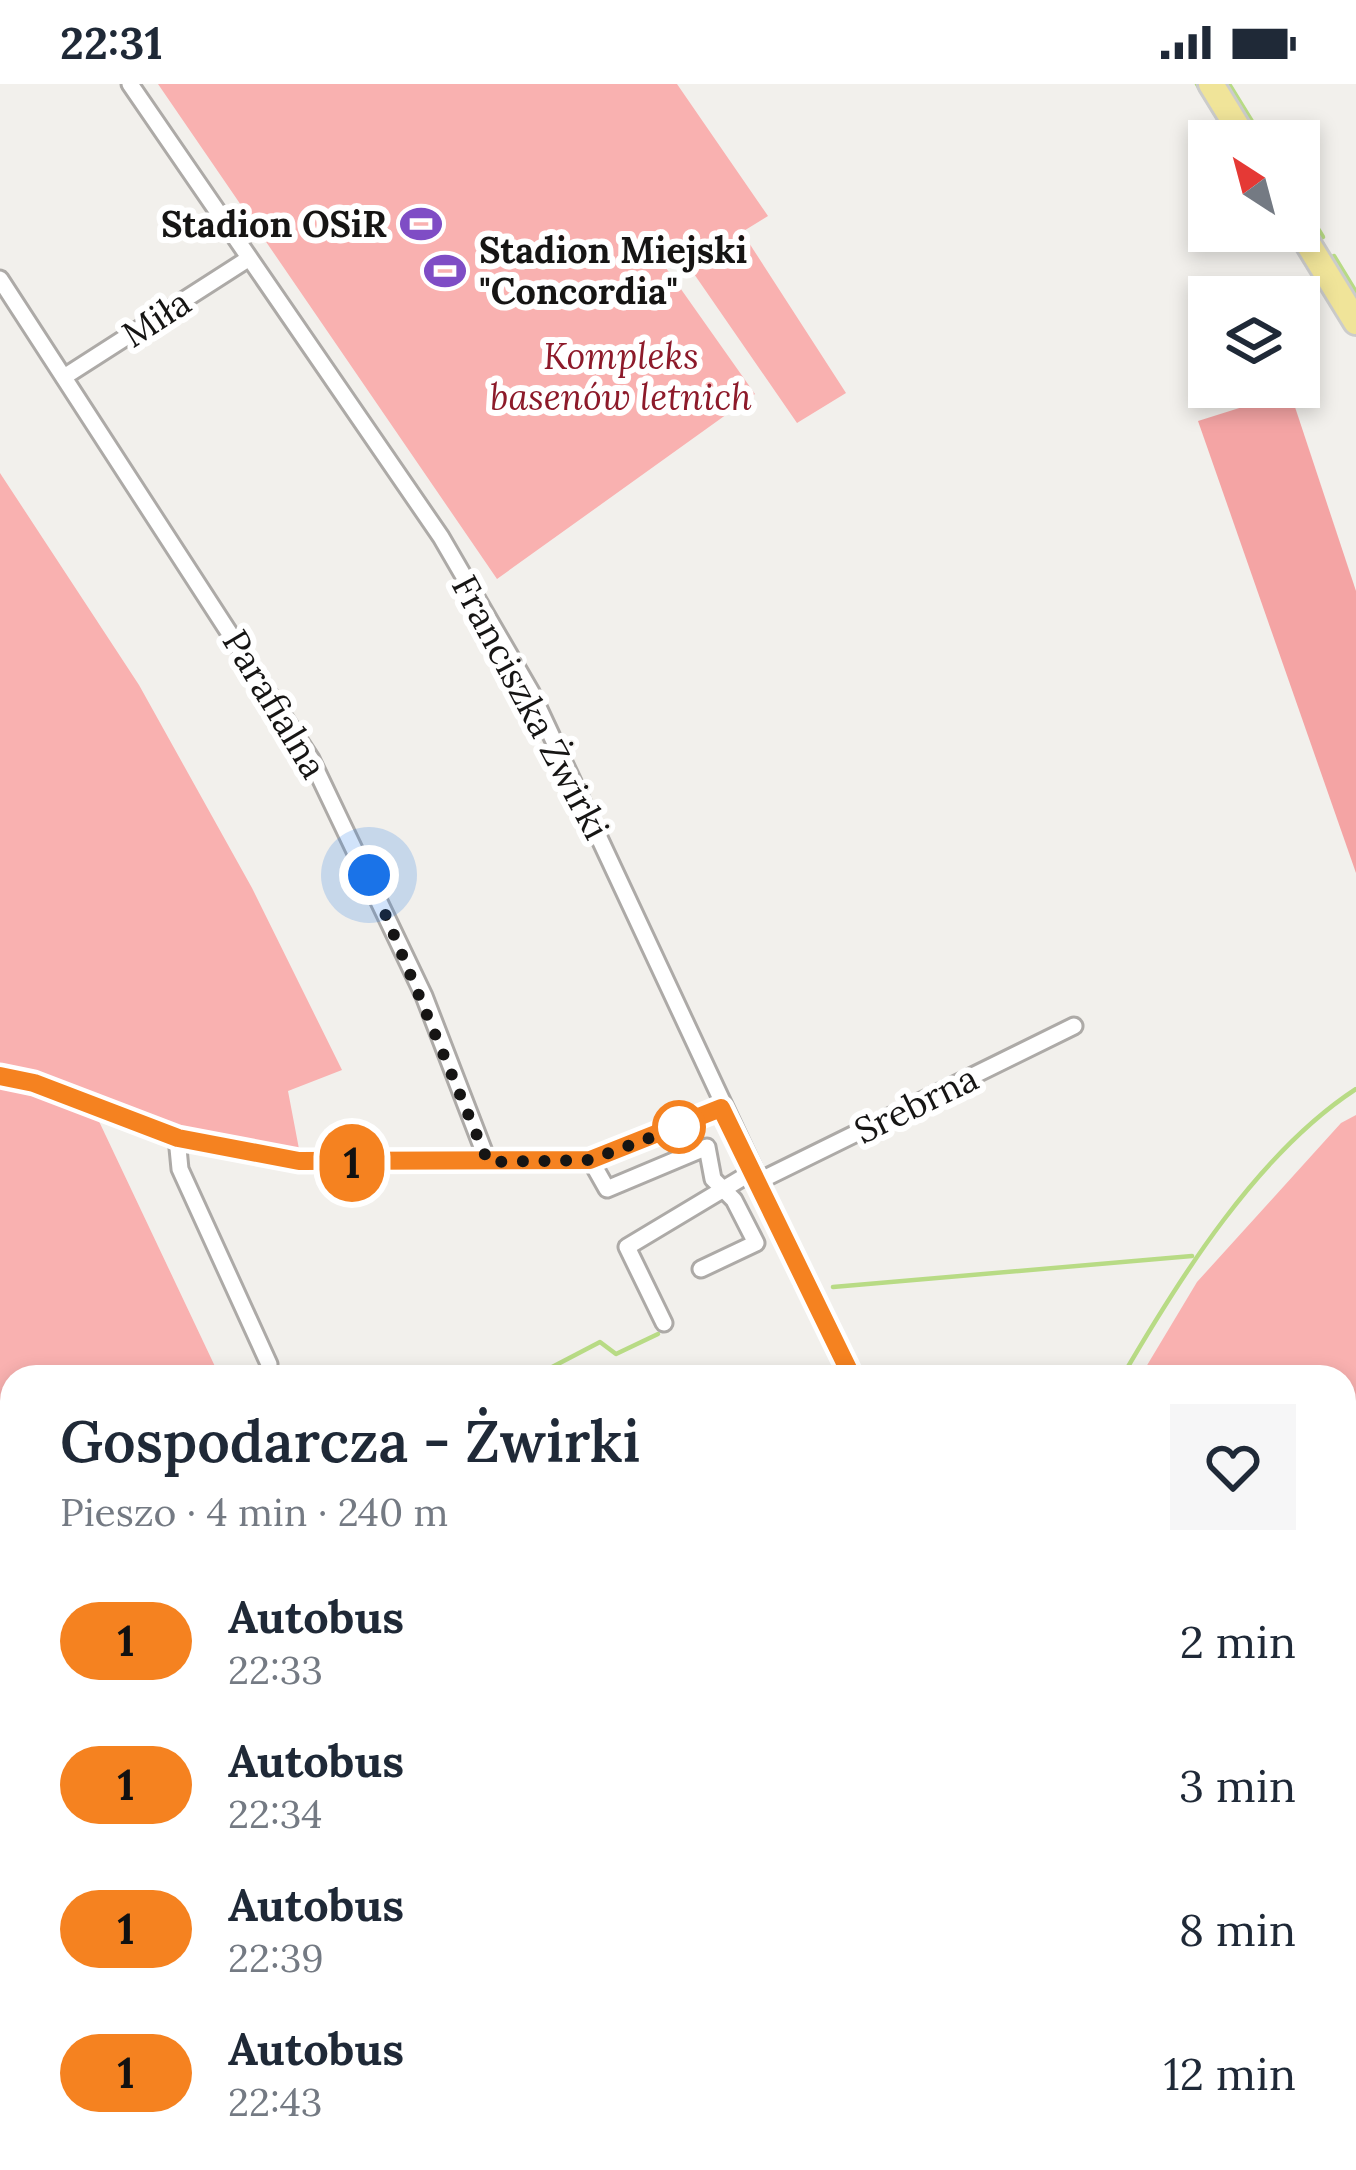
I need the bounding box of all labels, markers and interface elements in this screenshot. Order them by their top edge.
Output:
text: 22:31 [60,14,163,71]
north arrow [1188,120,1320,252]
map controls [1188,120,1320,408]
place label: Stadion OSiR [161,201,387,247]
sports icon: Stadion OSiR [398,201,444,247]
place label: Stadion Miejski "Concordia" [479,227,747,314]
sports icon: Stadion Miejski "Concordia" [422,248,468,294]
button: layers [1188,276,1320,408]
street label: Miła [113,279,199,357]
park label: Kompleks basenów letnich [490,333,752,420]
street label: Franciszka Żwirki [442,567,620,847]
street label: Parafialna [213,621,337,787]
your location [339,845,399,905]
street label: Srebrna [847,1054,985,1154]
unlabelled marker [654,1102,704,1152]
line badge: 1 [313,1124,391,1202]
text: 1 [343,1136,361,1190]
button: heart [1170,1404,1296,1530]
text: Gospodarcza - Żwirki [60,1405,640,1478]
text: Pieszo · 4 min · 240 m [60,1487,448,1537]
text: Autobus [228,1588,404,1645]
text: 2 min [1180,1613,1296,1670]
text: 1 [117,1614,135,1668]
text: 22:33 [228,1645,323,1695]
text: Autobus [228,1732,404,1789]
text: 3 min [1179,1757,1296,1814]
text: 1 [117,1758,135,1812]
text: 22:34 [228,1789,323,1839]
text: Autobus [228,1876,404,1933]
text: 8 min [1179,1901,1296,1958]
text: 1 [117,1902,135,1956]
text: 22:39 [228,1933,324,1983]
text: Autobus [228,2020,404,2077]
text: 12 min [1163,2045,1296,2102]
text: 1 [117,2046,135,2100]
text: 22:43 [228,2077,323,2127]

